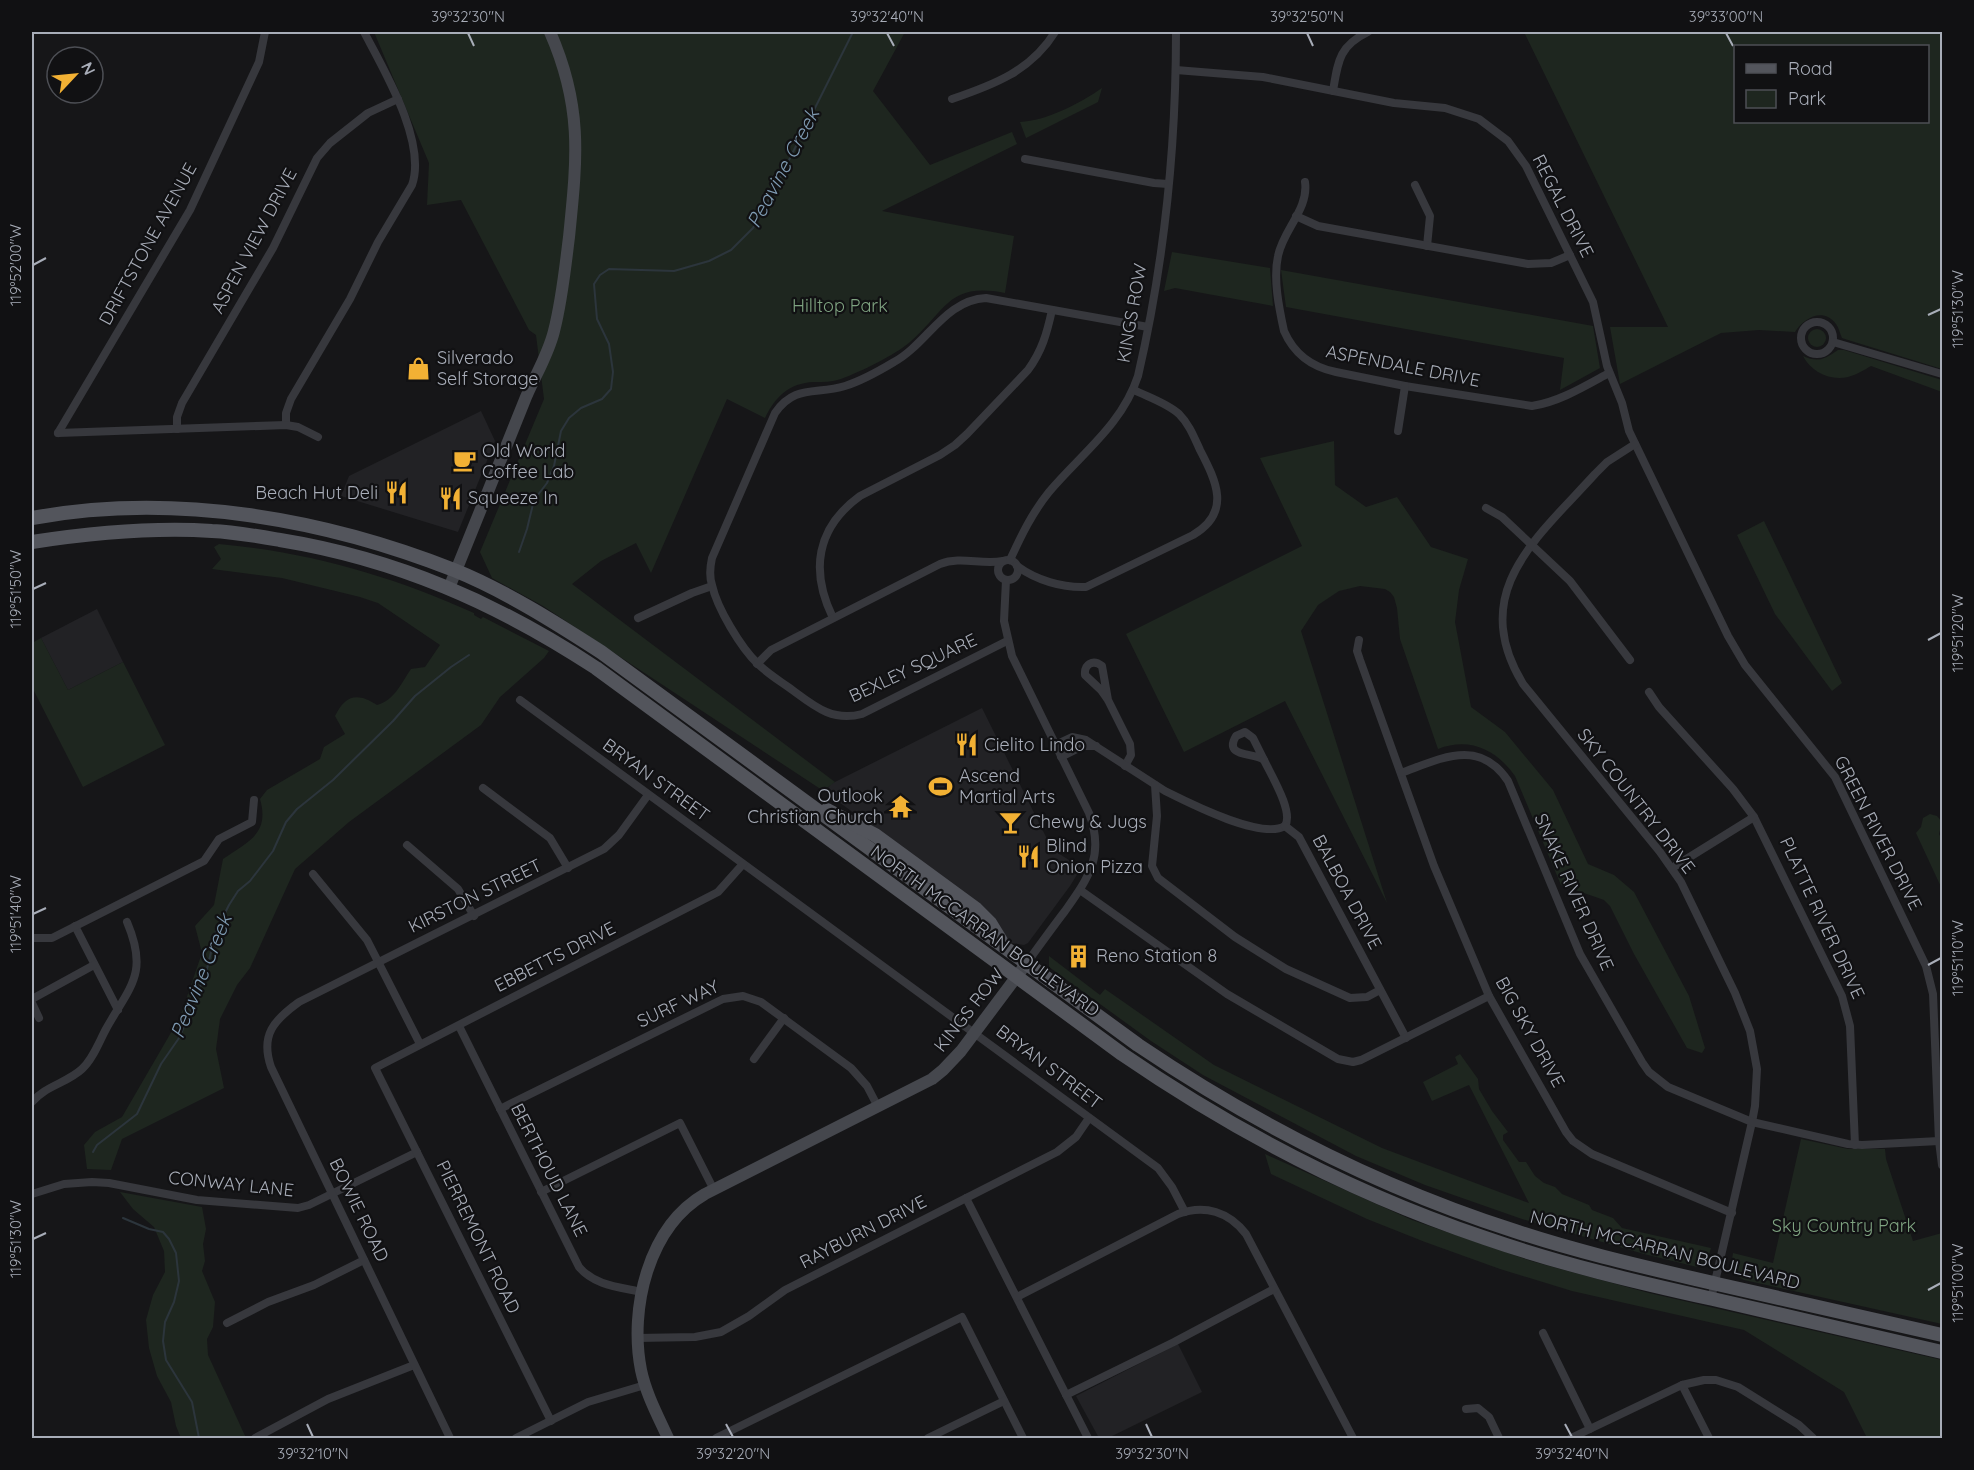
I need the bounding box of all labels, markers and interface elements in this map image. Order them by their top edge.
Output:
text: 39°32'30"N [431,7,505,26]
text: 39°32'40"N [850,7,924,26]
text: 39°32'50"N [1270,7,1344,26]
text: 39°33'00"N [1689,7,1763,26]
north arrow [45,45,105,105]
legend [1734,45,1929,123]
text: Road [1788,57,1833,80]
text: N [77,59,100,78]
text: Park [1788,87,1826,110]
water label: Peavine Creek [741,102,826,232]
street label: REGAL DRIVE [1528,150,1599,261]
street label: DRIFTSTONE AVENUE [93,159,202,329]
street label: ASPEN VIEW DRIVE [206,164,302,317]
text: 119°52'00"W [6,224,25,306]
street label: KINGS ROW [1111,262,1152,364]
text: 119°51'30"W [1948,269,1967,348]
park label: Hilltop Park [792,294,888,317]
street label: ASPENDALE DRIVE [1324,339,1482,392]
place label: Silverado Self Storage [437,346,538,390]
shop icon: Silverado Self Storage [406,355,432,381]
place label: Old World Coffee Lab [482,439,574,483]
cafe icon: Old World Coffee Lab [451,448,477,474]
restaurant icon: Beach Hut Deli [383,480,409,506]
place label: Beach Hut Deli [255,481,378,504]
restaurant icon: Squeeze In [437,485,463,511]
place label: Squeeze In [468,486,558,509]
text: 119°51'50"W [6,549,25,628]
text: 119°51'20"W [1948,593,1967,672]
street label: BEXLEY SQUARE [845,628,980,707]
street label: SKY COUNTRY DRIVE [1572,723,1700,878]
restaurant icon: Cielito Lindo [953,732,979,758]
street label: BRYAN STREET [598,733,714,826]
place label: Cielito Lindo [984,733,1085,756]
street label: GREEN RIVER DRIVE [1830,752,1927,914]
place label: Ascend Martial Arts [959,764,1055,808]
sports icon: Ascend Martial Arts [928,773,954,799]
place label: Outlook Christian Church [747,784,883,828]
temple icon: Outlook Christian Church [888,793,914,819]
bar icon: Chewy & Jugs [998,809,1024,835]
place label: Chewy & Jugs [1029,810,1147,833]
street label: SNAKE RIVER DRIVE [1529,810,1619,974]
street label: BALBOA DRIVE [1308,830,1387,953]
street label: PLATTE RIVER DRIVE [1775,833,1870,1002]
place label: Blind Onion Pizza [1046,834,1143,878]
street label: NORTH MCCARRAN BOULEVARD [866,840,1104,1021]
restaurant icon: Blind Onion Pizza [1015,843,1041,869]
street label: KIRSTON STREET [404,853,545,938]
text: 119°51'40"W [6,874,25,953]
water label: Peavine Creek [164,908,238,1042]
street label: EBBETTS DRIVE [490,916,619,997]
text: 119°51'10"W [1948,920,1967,996]
building icon: Reno Station 8 [1065,943,1091,969]
place label: Reno Station 8 [1096,944,1217,967]
street label: KINGS ROW [929,963,1009,1056]
street label: BIG SKY DRIVE [1491,972,1570,1091]
street label: SURF WAY [633,975,723,1033]
street label: BRYAN STREET [992,1019,1107,1114]
street label: BERTHOUD LANE [506,1099,593,1240]
street label: BOWIE ROAD [324,1154,394,1265]
street label: PIERREMONT ROAD [431,1156,526,1317]
street label: CONWAY LANE [167,1165,295,1202]
street label: RAYBURN DRIVE [795,1190,930,1273]
text: 119°51'30"W [6,1199,25,1278]
street label: NORTH MCCARRAN BOULEVARD [1528,1205,1803,1294]
park label: Sky Country Park [1772,1214,1916,1237]
text: 119°51'00"W [1948,1243,1967,1323]
text: 39°32'10"N [277,1444,349,1463]
text: 39°32'20"N [696,1444,770,1463]
text: 39°32'30"N [1115,1444,1189,1463]
text: 39°32'40"N [1535,1444,1609,1463]

